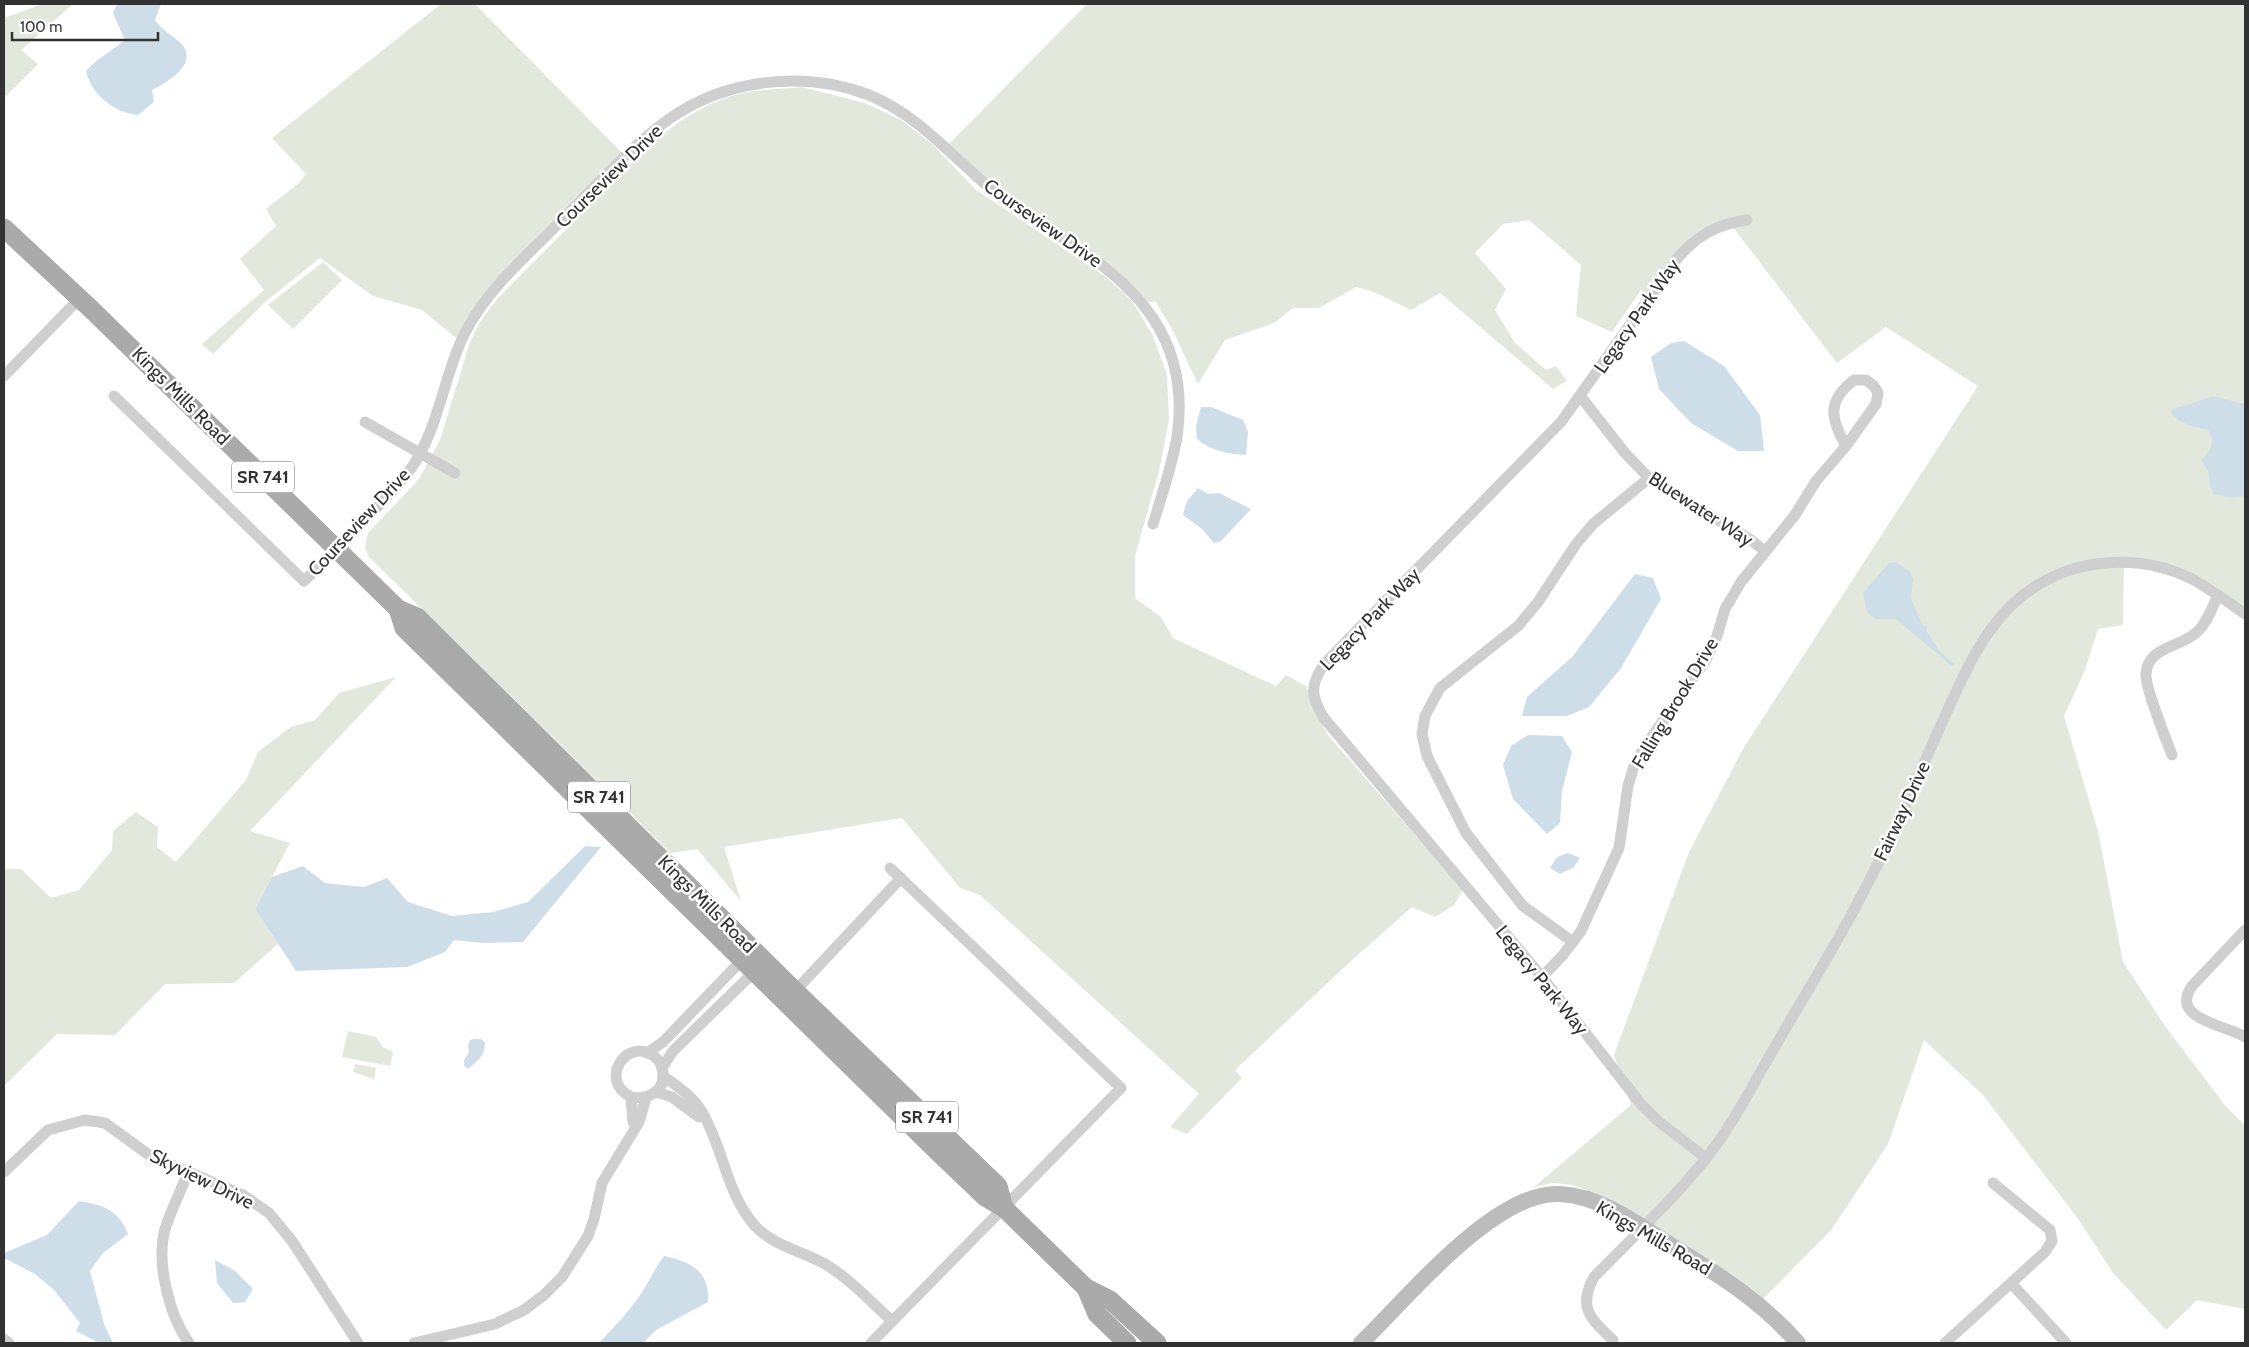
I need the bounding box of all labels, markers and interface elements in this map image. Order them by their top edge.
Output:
scale bar [12,10,159,42]
text: 100 m [20,18,62,36]
street label: Courseview Drive [551,119,667,233]
street label: Courseview Drive [979,174,1107,272]
street label: Legacy Park Way [1589,254,1685,378]
street label: Kings Mills Road [127,342,235,450]
road number: SR 741 [232,462,294,492]
street label: Courseview Drive [303,463,415,581]
street label: Bluewater Way [1644,467,1758,552]
street label: Legacy Park Way [1315,562,1425,675]
street label: Falling Brook Drive [1627,633,1723,773]
street label: Fairway Drive [1869,757,1935,864]
road number: SR 741 [568,782,630,812]
street label: Kings Mills Road [653,850,761,958]
street label: Legacy Park Way [1491,921,1593,1040]
road number: SR 741 [896,1102,958,1132]
street label: Skyview Drive [146,1144,258,1214]
street label: Kings Mills Road [1592,1196,1716,1280]

